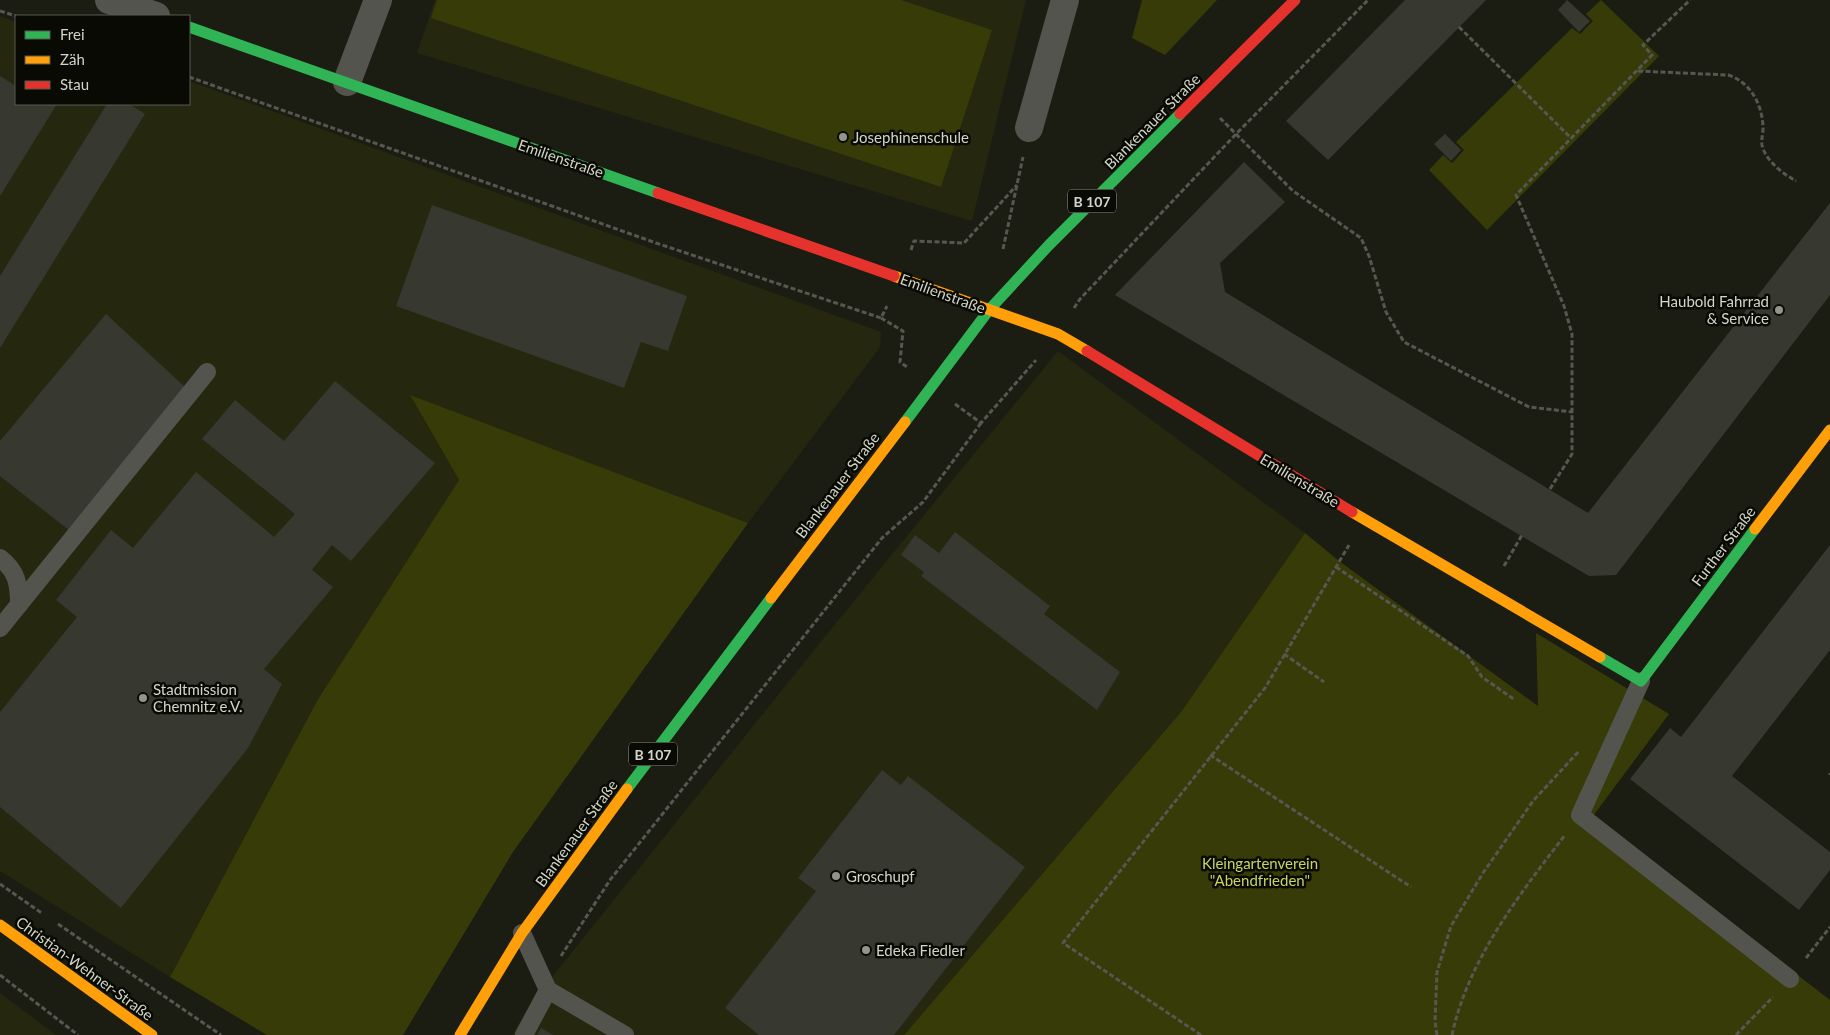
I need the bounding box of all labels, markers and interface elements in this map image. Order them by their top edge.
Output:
legend [15,15,190,105]
text: Frei [60,25,85,43]
text: Zäh [60,50,85,68]
street label: Blankenauer Straße [1100,69,1204,173]
text: Stau [60,75,89,93]
place label: Josephinenschule [853,128,969,146]
marker: Josephinenschule [837,131,849,143]
street label: Emilienstraße [516,135,606,181]
road number: B 107 [1068,190,1116,212]
street label: Emilienstraße [898,269,988,317]
place label: Haubold Fahrrad & Service [1659,292,1769,327]
marker: Haubold Fahrrad & Service [1773,304,1785,316]
street label: Blankenauer Straße [791,429,883,541]
street label: Emilienstraße [1257,449,1343,511]
street label: Further Straße [1687,503,1759,589]
place label: Stadtmission Chemnitz e.V. [153,680,243,715]
marker: Stadtmission Chemnitz e.V. [137,692,149,704]
road number: B 107 [629,742,677,766]
street label: Blankenauer Straße [531,776,621,890]
park label: Kleingartenverein "Abendfrieden" [1202,854,1318,889]
place label: Groschupf [846,867,915,885]
marker: Groschupf [830,870,842,882]
street label: Christian-Wehner-Straße [13,912,157,1024]
place label: Edeka Fiedler [876,941,965,959]
marker: Edeka Fiedler [860,944,872,956]

